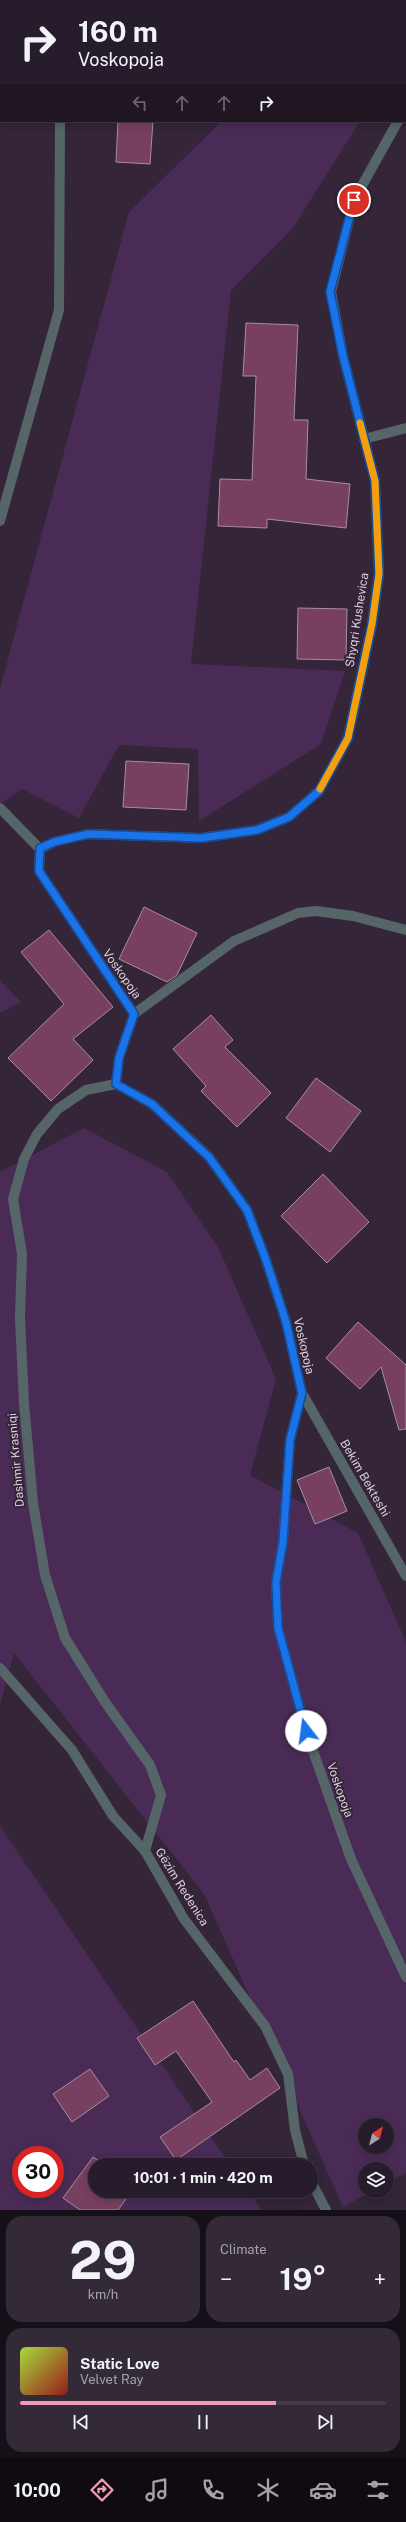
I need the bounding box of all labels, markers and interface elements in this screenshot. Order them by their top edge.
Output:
text: 160 m [78,15,158,48]
icon: right [12,16,64,68]
text: Voskopoja [78,49,164,70]
icon: left [129,92,151,114]
icon: ahead [171,92,193,114]
icon: ahead [213,92,235,114]
icon: right [255,92,277,114]
pin [337,183,371,217]
icon: arrive [343,189,365,211]
street label: Shyqri Kushevica [343,572,371,668]
street label: Voskopoja [100,947,144,1001]
street label: Voskopoja [291,1317,317,1375]
street label: Dashmir Krasniqi [5,1412,27,1508]
street label: Bekim Bekteshi [337,1437,393,1519]
position arrow [285,1710,327,1752]
street label: Voskopoja [324,1761,356,1819]
street label: Gëzim Redenica [152,1845,212,1929]
north arrow [358,2118,394,2154]
map controls [358,2118,394,2198]
speed limit sign: 30 [12,2146,64,2198]
button: layers [358,2162,394,2198]
text: 10:01 · 1 min · 420 m [133,2169,273,2186]
text: 29 [69,2230,137,2291]
text: Climate [220,2242,267,2257]
text: 19° [280,2261,326,2297]
text: − [220,2266,232,2292]
text: + [374,2266,386,2292]
text: km/h [88,2287,118,2302]
text: Static Love [80,2355,160,2372]
text: Velvet Ray [80,2372,144,2387]
icon: previous [70,2411,92,2433]
icon: pause [192,2411,214,2433]
icon: next [314,2411,336,2433]
icon: directions [88,2476,116,2504]
icon: music [143,2476,171,2504]
icon: phone [199,2476,227,2504]
icon: climate [254,2476,282,2504]
icon: car [309,2476,337,2504]
icon: filters [364,2476,392,2504]
text: 10:00 [14,2480,61,2501]

